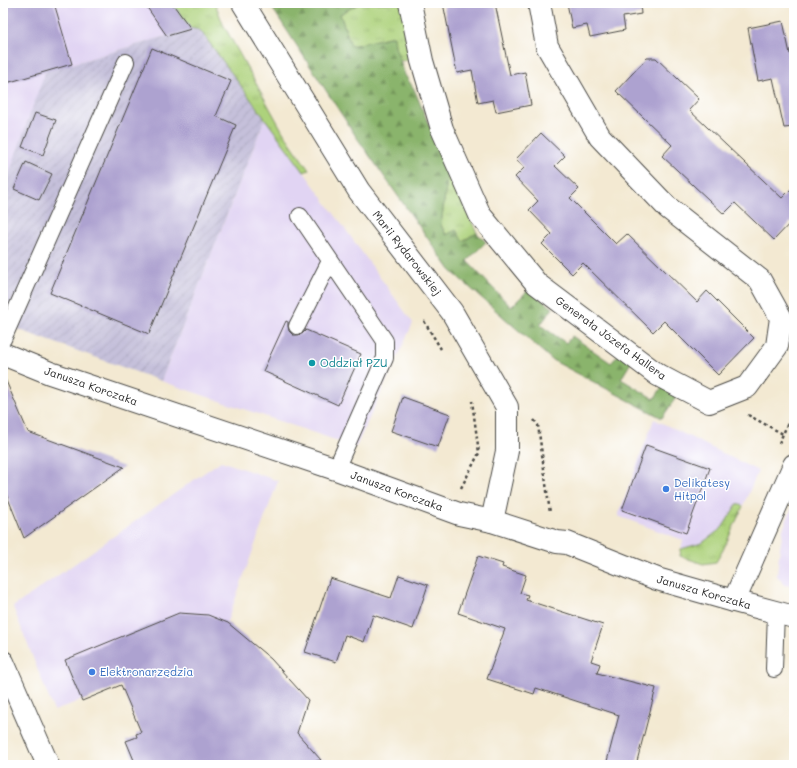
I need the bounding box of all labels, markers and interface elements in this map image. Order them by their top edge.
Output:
street label: Marii Rydarowskiej [370,207,445,298]
street label: Generała Józefa Hallera [553,292,670,383]
place label: Oddział PZU [320,355,387,370]
marker: Oddział PZU [307,358,317,368]
street label: Janusza Korczaka [43,363,140,409]
street label: Janusza Korczaka [349,467,446,514]
place label: Delikatesy Hitpol [674,475,730,503]
marker: Delikatesy Hitpol [661,484,671,494]
street label: Janusza Korczaka [655,571,753,612]
place label: Elektronarzędzia [100,664,193,679]
marker: Elektronarzędzia [87,667,97,677]

